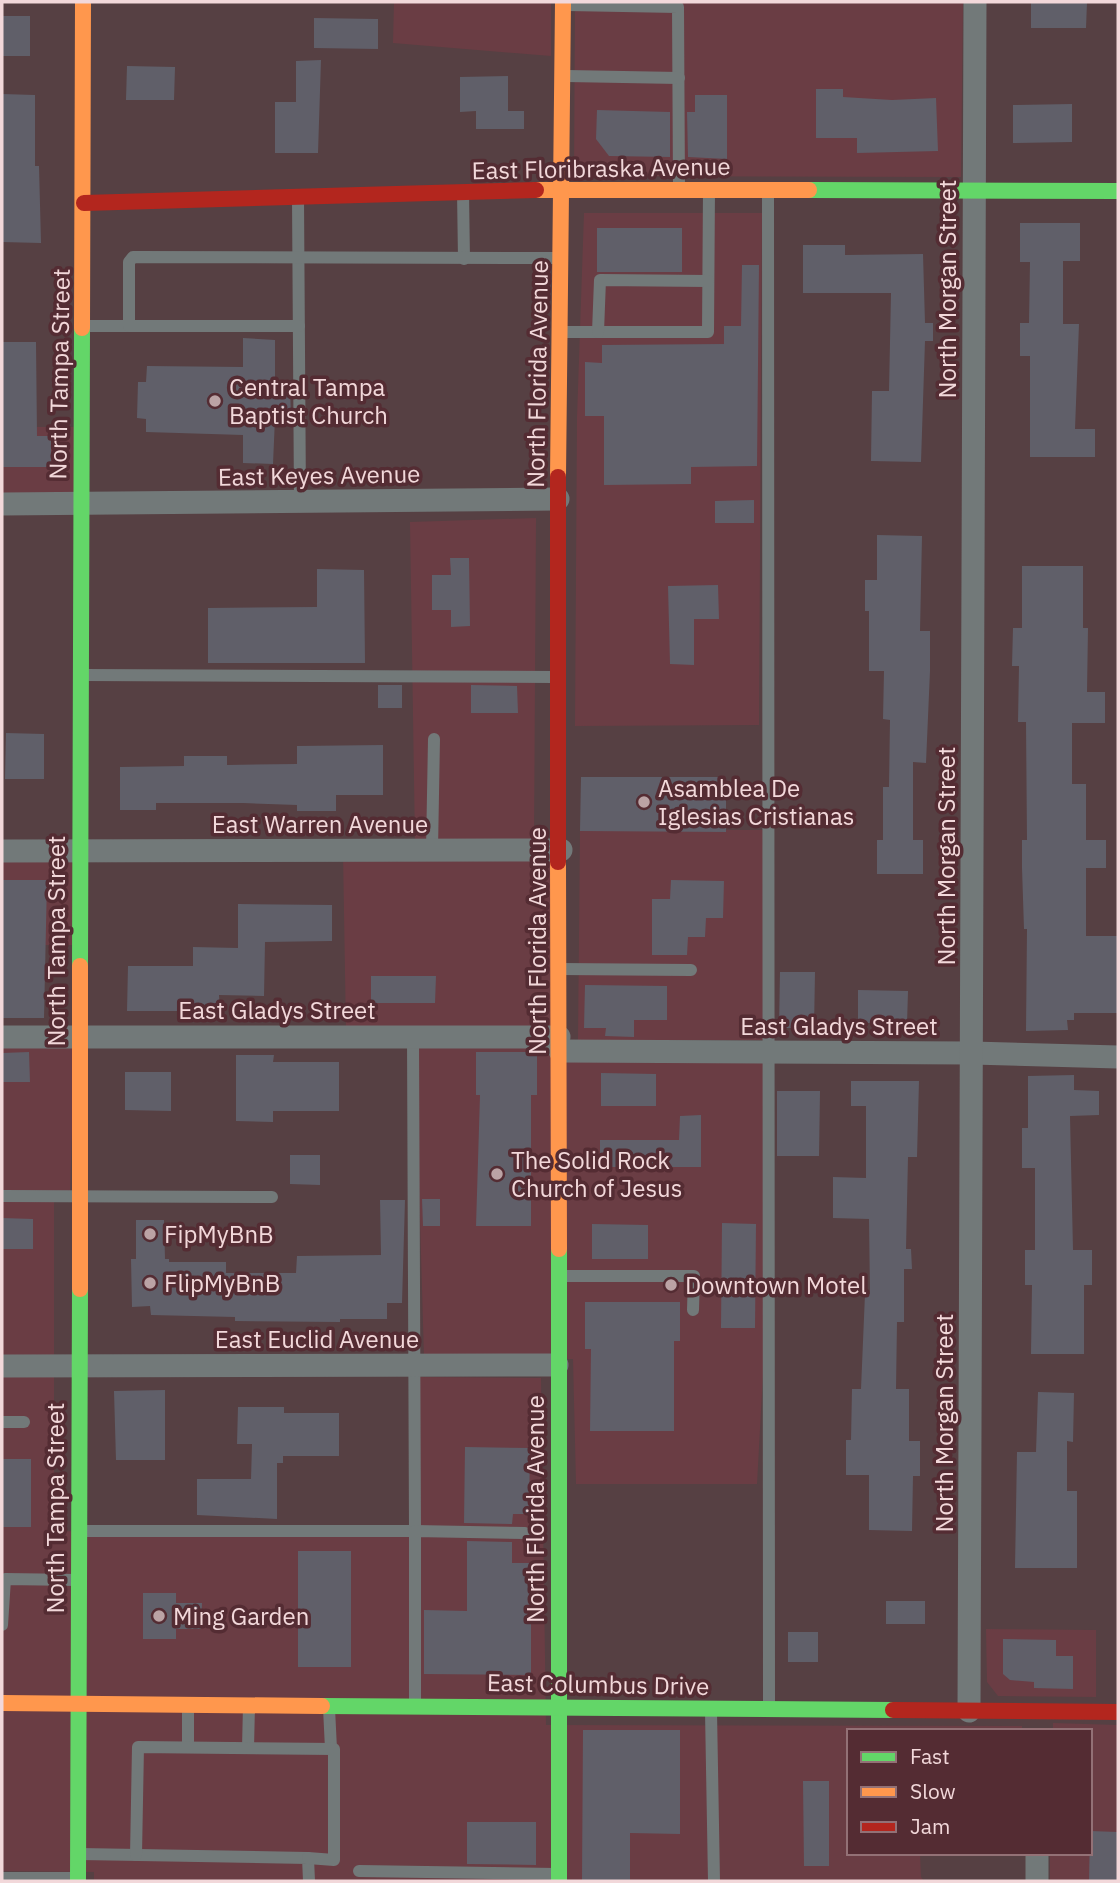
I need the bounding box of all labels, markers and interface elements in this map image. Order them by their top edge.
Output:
street label: East Floribraska Avenue [471,150,731,186]
street label: North Morgan Street [931,180,963,398]
street label: North Florida Avenue [519,260,555,488]
street label: North Tampa Street [41,268,77,480]
place label: Central Tampa Baptist Church [229,371,388,431]
marker: Central Tampa Baptist Church [207,393,223,409]
street label: East Keyes Avenue [217,457,421,493]
street label: North Morgan Street [930,747,962,965]
place label: Asamblea De Iglesias Cristianas [658,772,854,832]
marker: Asamblea De Iglesias Cristianas [636,794,652,810]
street label: East Warren Avenue [212,808,428,840]
street label: North Florida Avenue [521,827,553,1055]
street label: North Tampa Street [40,835,72,1047]
street label: East Gladys Street [178,994,376,1026]
street label: East Gladys Street [740,1010,938,1042]
place label: The Solid Rock Church of Jesus [511,1144,682,1204]
marker: The Solid Rock Church of Jesus [489,1166,505,1182]
place label: FipMyBnB [164,1218,274,1250]
marker: FipMyBnB [142,1226,158,1242]
place label: FlipMyBnB [164,1267,280,1299]
place label: Downtown Motel [685,1269,867,1301]
marker: FlipMyBnB [142,1275,158,1291]
marker: Downtown Motel [663,1277,679,1293]
street label: North Morgan Street [928,1314,960,1532]
street label: East Euclid Avenue [215,1323,419,1355]
street label: North Florida Avenue [519,1395,551,1623]
street label: North Tampa Street [39,1402,71,1614]
place label: Ming Garden [173,1600,309,1632]
marker: Ming Garden [151,1608,167,1624]
street label: East Columbus Drive [486,1666,710,1702]
legend [847,1729,1092,1855]
text: Fast [910,1742,950,1770]
text: Slow [910,1777,956,1805]
text: Jam [910,1812,950,1840]

